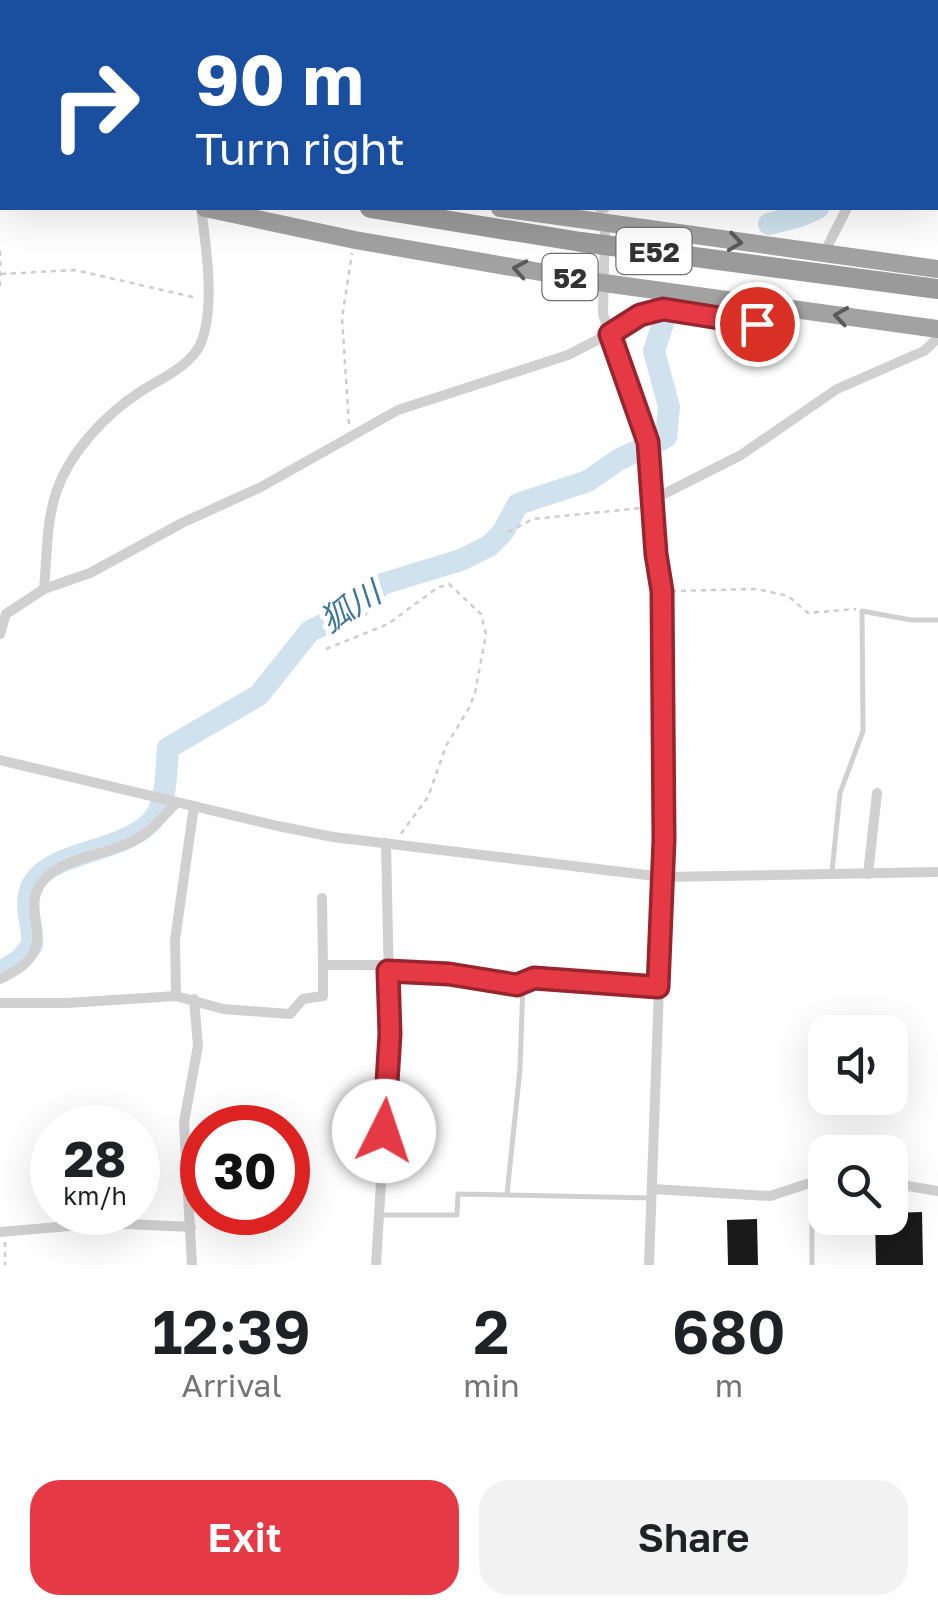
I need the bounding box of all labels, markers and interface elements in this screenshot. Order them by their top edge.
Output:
text: 90 m [195,36,364,120]
icon: right [30,40,160,170]
text: Turn right [195,121,405,175]
road number: E52 [616,228,692,274]
one-way arrow [726,231,743,252]
road number: 52 [542,254,598,300]
one-way arrow [512,259,528,280]
pin [715,282,800,367]
icon: arrive [730,297,785,352]
one-way arrow [833,307,850,328]
water label: 狐川 [313,571,390,639]
map controls [808,1015,908,1235]
button: sound [808,1015,908,1115]
position arrow [332,1079,436,1183]
speed limit sign: 30 [180,1105,310,1235]
text: 28 [64,1128,126,1188]
button: search [808,1135,908,1235]
text: km/h [63,1180,127,1211]
text: 12:39 [152,1295,311,1367]
text: 2 [473,1295,509,1367]
text: 680 [672,1295,786,1367]
text: Arrival [181,1366,282,1404]
text: min [463,1366,520,1404]
text: m [715,1366,743,1404]
button: Exit [30,1480,459,1595]
button: Share [479,1480,908,1595]

